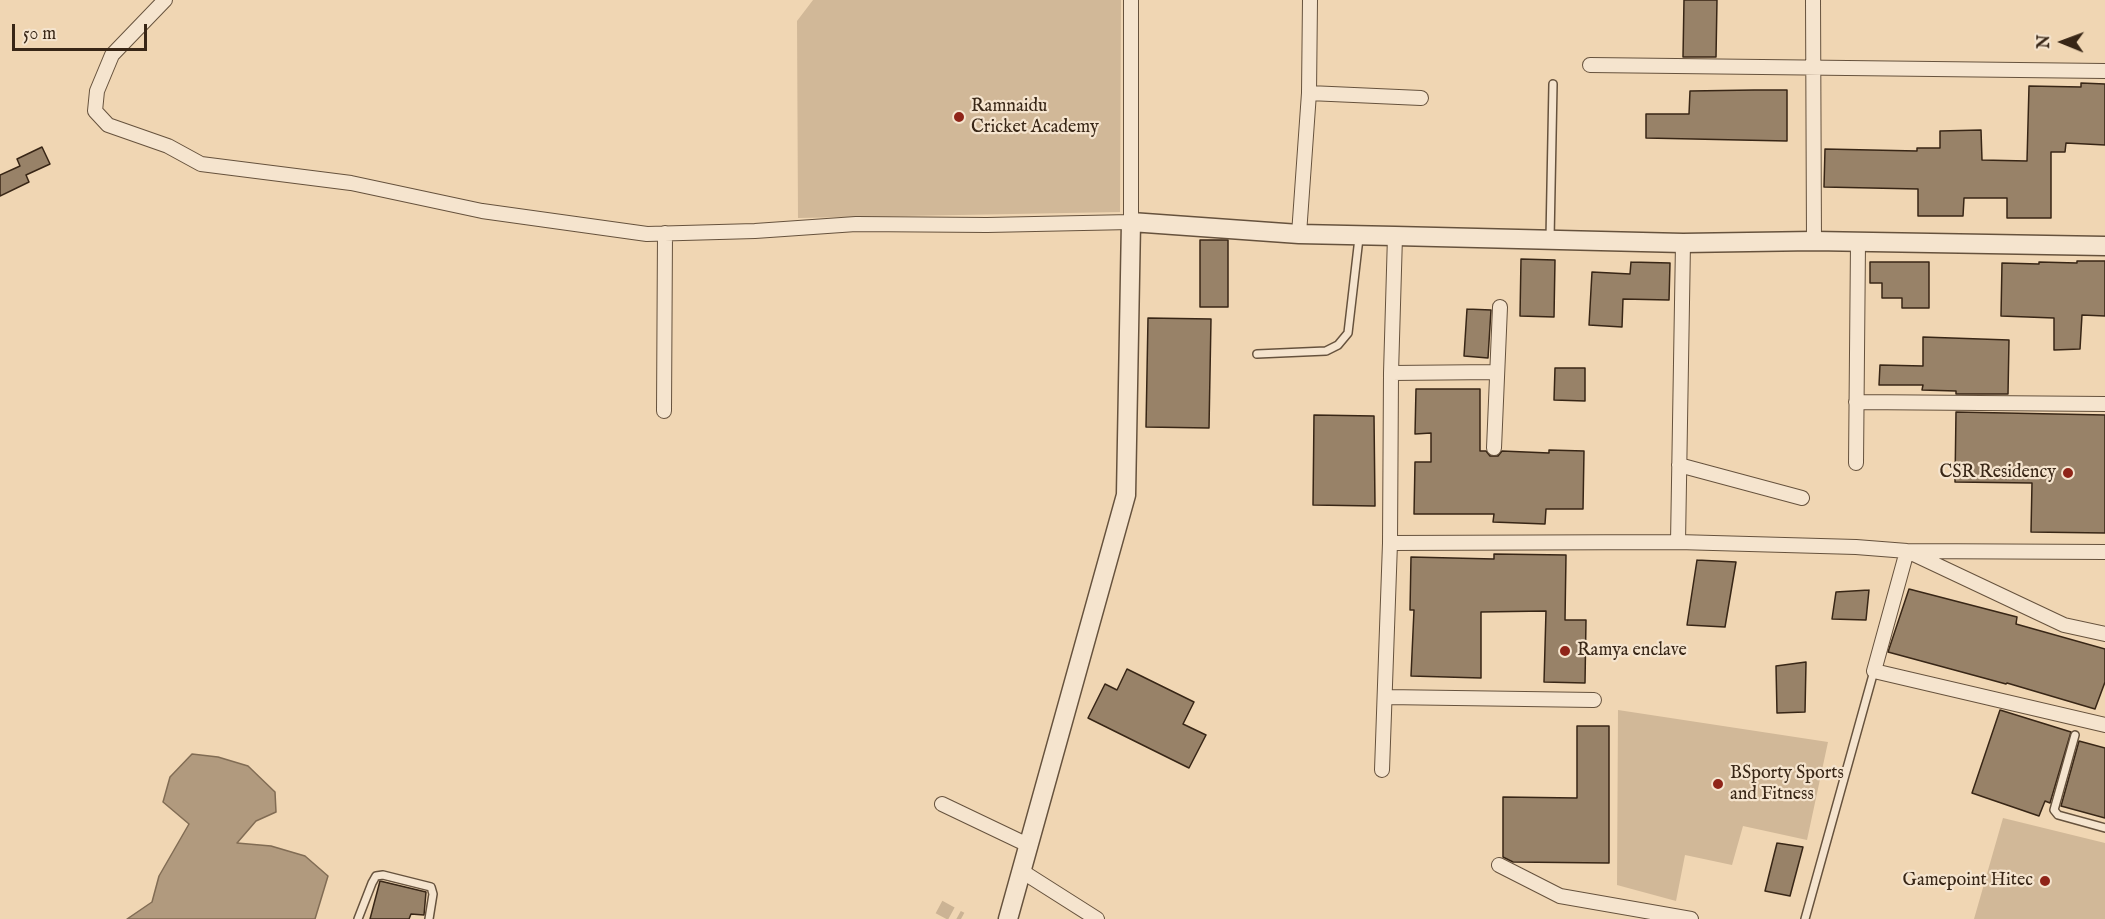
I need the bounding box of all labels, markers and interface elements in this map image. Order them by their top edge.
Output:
scale bar [15,12,150,50]
north arrow [2033,12,2093,72]
text: 50 m [23,23,56,46]
text: N [2035,35,2055,49]
place label: Ramnaidu Cricket Academy [971,96,1099,138]
marker: Ramnaidu Cricket Academy [952,110,966,124]
place label: CSR Residency [1939,462,2056,484]
marker: CSR Residency [2061,466,2075,480]
place label: Ramya enclave [1577,640,1687,662]
marker: Ramya enclave [1558,644,1572,658]
place label: BSporty Sports and Fitness [1730,763,1844,806]
marker: BSporty Sports and Fitness [1711,777,1725,791]
place label: Gamepoint Hitec [1903,870,2033,892]
marker: Gamepoint Hitec [2038,874,2052,888]

